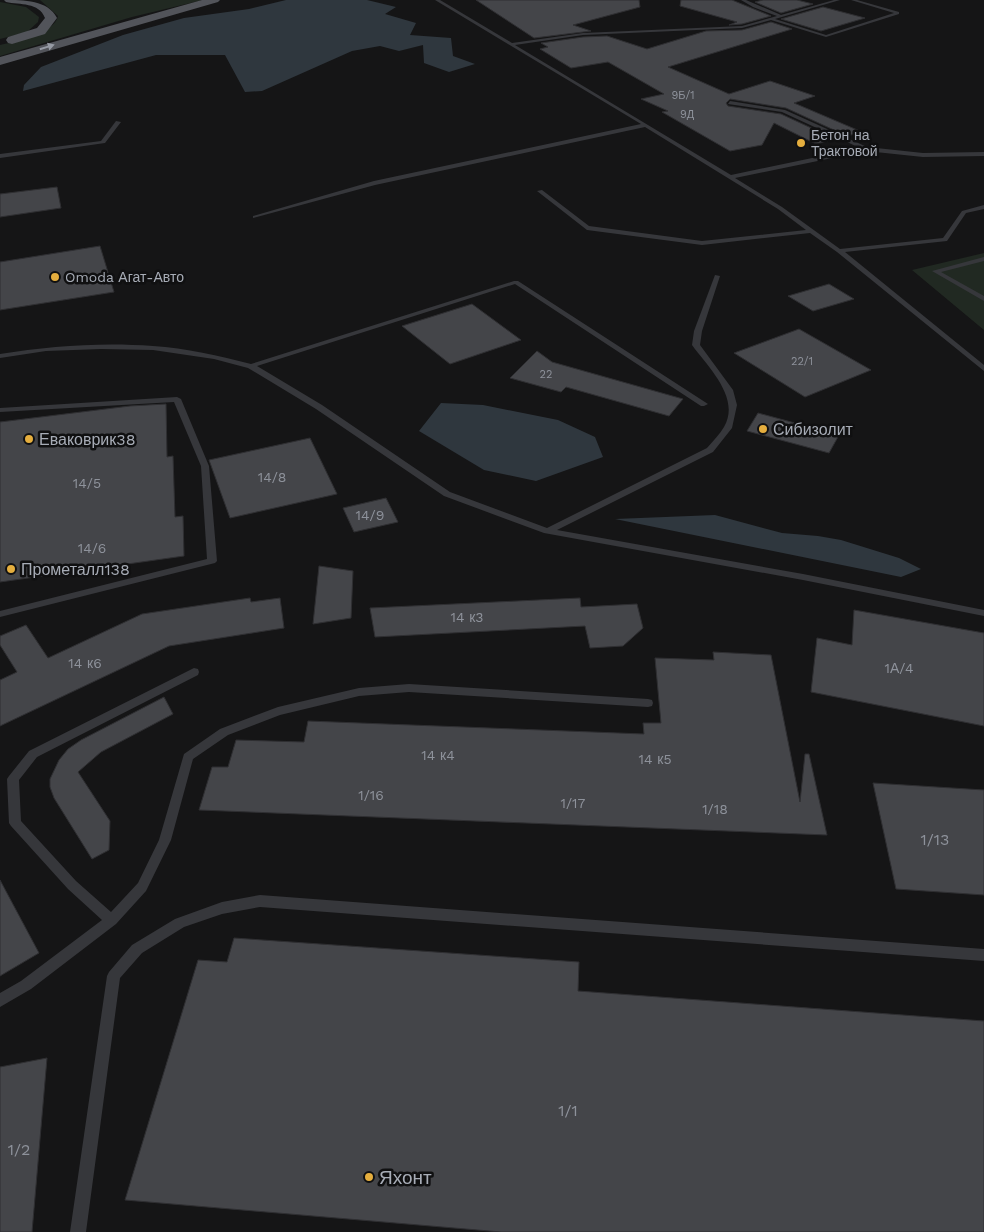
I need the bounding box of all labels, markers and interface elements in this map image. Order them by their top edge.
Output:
one-way arrow [39,42,54,50]
house number: 9Б/1 [671,89,695,102]
house number: 9Д [680,108,695,121]
place label: Бетон на Трактовой [811,127,878,159]
marker: Бетон на Трактовой [795,137,807,149]
place label: Omoda Агат-Авто [65,269,184,285]
marker: Omoda Агат-Авто [49,271,61,283]
house number: 22/1 [791,355,813,368]
house number: 22 [540,368,552,381]
place label: Сибизолит [773,420,854,439]
marker: Сибизолит [757,423,769,435]
place label: Еваковрик38 [39,430,136,449]
marker: Еваковрик38 [23,433,35,445]
house number: 14/8 [258,469,286,485]
house number: 14/5 [73,475,101,491]
house number: 14/9 [356,507,384,523]
house number: 14/6 [78,540,106,556]
place label: Прометалл138 [21,560,130,579]
marker: Прометалл138 [5,563,17,575]
house number: 14 к3 [450,609,484,625]
house number: 14 к6 [68,655,102,671]
house number: 1А/4 [885,660,913,676]
house number: 14 к4 [421,747,455,763]
house number: 14 к5 [638,751,672,767]
house number: 1/16 [358,787,384,803]
house number: 1/17 [561,795,586,811]
house number: 1/18 [702,801,728,817]
house number: 1/13 [921,830,949,849]
house number: 1/1 [558,1101,578,1120]
house number: 1/2 [8,1140,30,1159]
place label: Яхонт [379,1166,432,1189]
marker: Яхонт [363,1171,375,1183]

